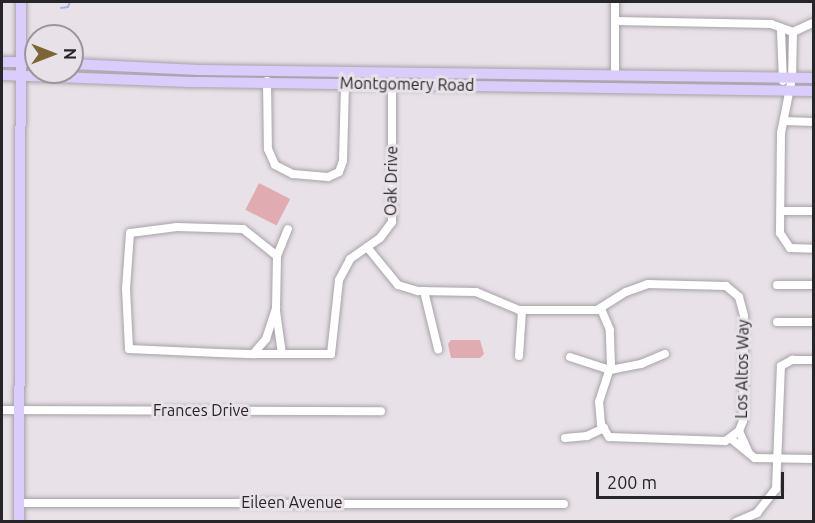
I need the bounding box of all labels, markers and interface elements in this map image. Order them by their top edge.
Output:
north arrow [24,24,84,84]
text: N [61,48,79,60]
street label: Montgomery Road [340,73,474,95]
street label: Oak Drive [381,146,401,216]
street label: Los Altos Way [732,319,752,419]
street label: Frances Drive [153,400,249,420]
scale bar [599,460,786,498]
text: 200 m [607,472,657,492]
street label: Eileen Avenue [241,492,343,512]

